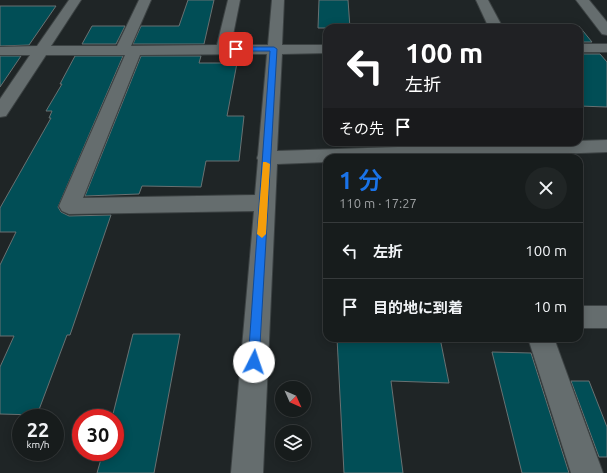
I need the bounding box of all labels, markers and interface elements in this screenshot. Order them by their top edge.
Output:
pin [219,32,253,66]
text: 100 m [405,37,483,68]
icon: arrive [225,38,247,60]
icon: left [339,40,391,92]
text: 左折 [405,74,441,94]
icon: arrive [392,116,414,138]
text: その先 [339,120,384,137]
text: 1 分 [339,167,382,194]
button: close [525,167,567,209]
text: 110 m · 17:27 [339,196,417,210]
icon: left [339,240,361,262]
text: 100 m [525,242,567,259]
text: 左折 [373,243,403,260]
icon: arrive [339,296,361,318]
text: 10 m [534,298,567,315]
text: 目的地に到着 [373,299,463,316]
position arrow [233,341,275,383]
north arrow [275,381,311,417]
map controls [275,381,311,461]
speed limit sign: 30 [72,409,124,461]
text: 22 [27,418,49,441]
button: layers [275,425,311,461]
text: km/h [26,439,50,450]

